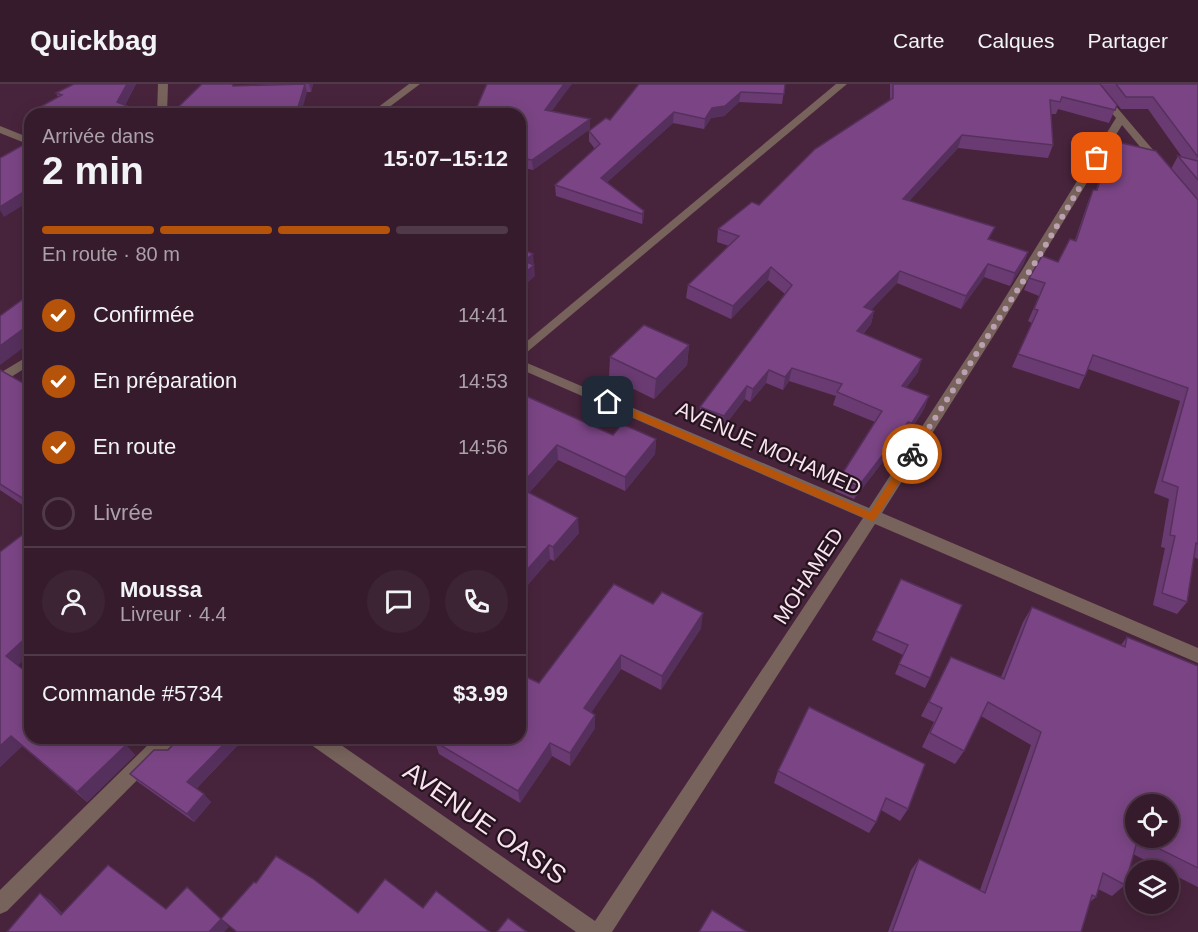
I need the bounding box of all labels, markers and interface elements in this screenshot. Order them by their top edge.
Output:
text: Quickbag [30,25,158,56]
text: Carte [893,29,944,52]
text: Calques [977,29,1054,52]
text: Partager [1087,29,1168,52]
text: Arrivée dans [42,125,154,147]
pin [1071,132,1122,183]
icon: bag [1080,141,1113,174]
text: 15:07–15:12 [383,146,508,171]
text: 2 min [42,149,144,192]
text: En route · 80 m [42,243,180,265]
icon: check [42,299,75,332]
text: Confirmée [93,302,194,327]
text: 14:41 [458,304,508,326]
icon: check [42,365,75,398]
text: En préparation [93,368,237,393]
text: 14:53 [458,370,508,392]
pin [582,376,633,427]
icon: home [591,385,624,418]
street label: AVENUE MOHAMED [673,397,865,499]
courier [882,424,942,484]
icon: check [42,431,75,464]
text: En route [93,434,176,459]
text: 14:56 [458,436,508,458]
icon: bike [896,438,929,471]
text: Livrée [93,500,153,525]
street label: MOHAMED [768,524,848,628]
button: person [42,570,105,633]
button: chat [367,570,430,633]
button: phone [445,570,508,633]
text: Moussa [120,577,202,602]
text: Livreur · 4.4 [120,603,227,625]
text: Commande #5734 [42,681,223,706]
text: $3.99 [453,681,508,706]
street label: AVENUE OASIS [398,756,572,890]
map controls [1125,794,1179,914]
button: locate [1125,794,1179,848]
button: layers [1125,860,1179,914]

